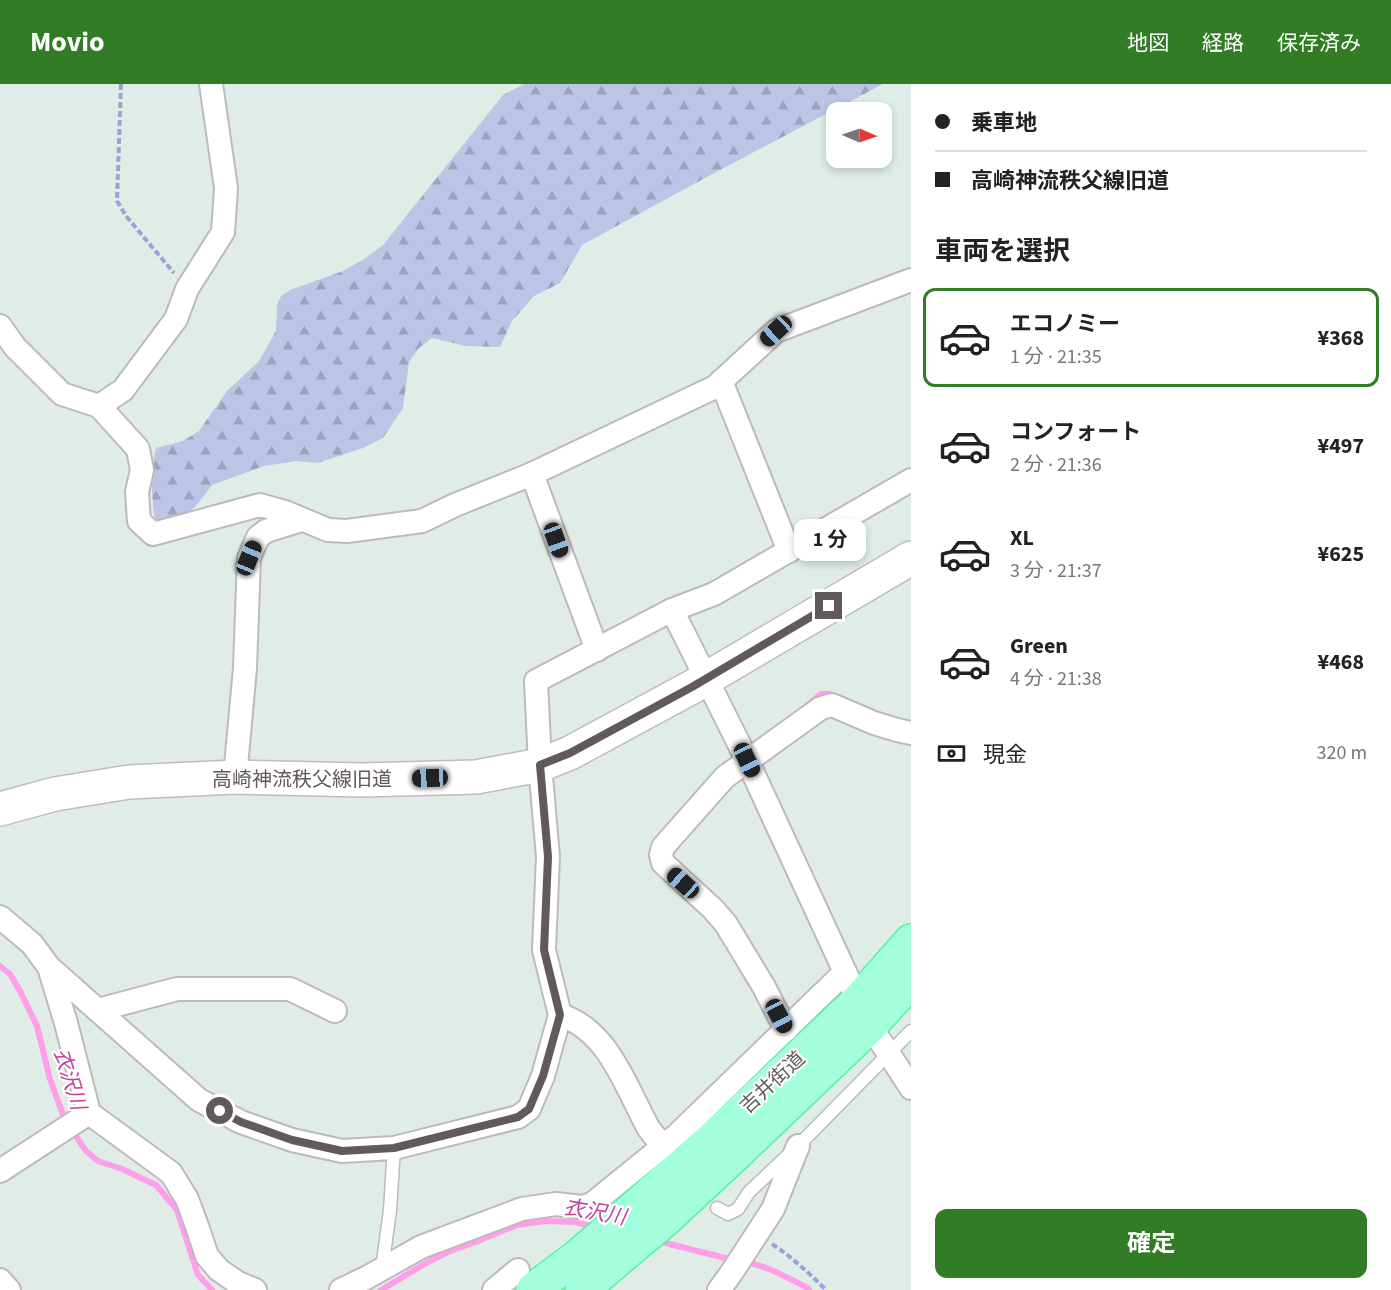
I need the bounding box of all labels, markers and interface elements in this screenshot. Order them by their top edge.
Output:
text: Movio [30,22,105,62]
text: 地図 [1127,28,1169,58]
text: 経路 [1202,28,1244,58]
text: 保存済み [1277,28,1361,58]
north arrow [826,102,892,168]
map controls [826,102,892,168]
text: 乗車地 [971,107,1037,139]
text: 高崎神流秩父線旧道 [971,165,1169,197]
text: 車両を選択 [935,232,1070,271]
text: エコノミー [1010,308,1120,340]
icon: car [938,311,992,365]
car [757,312,795,350]
text: ¥368 [1318,322,1364,354]
text: 1 分 · 21:35 [1010,343,1102,371]
text: コンフォート [1010,416,1141,448]
icon: car [938,419,992,473]
text: ¥497 [1318,430,1364,462]
text: 2 分 · 21:36 [1010,451,1102,479]
callout: 1 分 [793,519,865,561]
car [541,520,571,560]
text: XL [1010,522,1034,554]
text: 1 分 [813,526,847,554]
icon: car [938,527,992,581]
car [234,538,264,578]
text: ¥625 [1318,538,1364,570]
text: 3 分 · 21:37 [1010,557,1102,585]
route end [815,592,842,619]
text: Green [1010,630,1068,662]
icon: car [938,635,992,689]
text: ¥468 [1318,646,1364,678]
text: 4 分 · 21:38 [1010,665,1102,693]
icon: cash [935,737,968,770]
text: 現金 [983,739,1027,771]
text: 320 m [1317,739,1367,767]
car [731,740,763,780]
street label: 高崎神流秩父線旧道 [212,766,392,794]
car [412,768,448,788]
car [664,864,702,902]
car [763,996,795,1036]
water label: 衣沢川 [46,1044,94,1115]
street label: 吉井街道 [734,1045,811,1120]
route start [206,1097,233,1124]
water label: 衣沢川 [561,1192,631,1233]
button: 確定 [935,1209,1367,1278]

